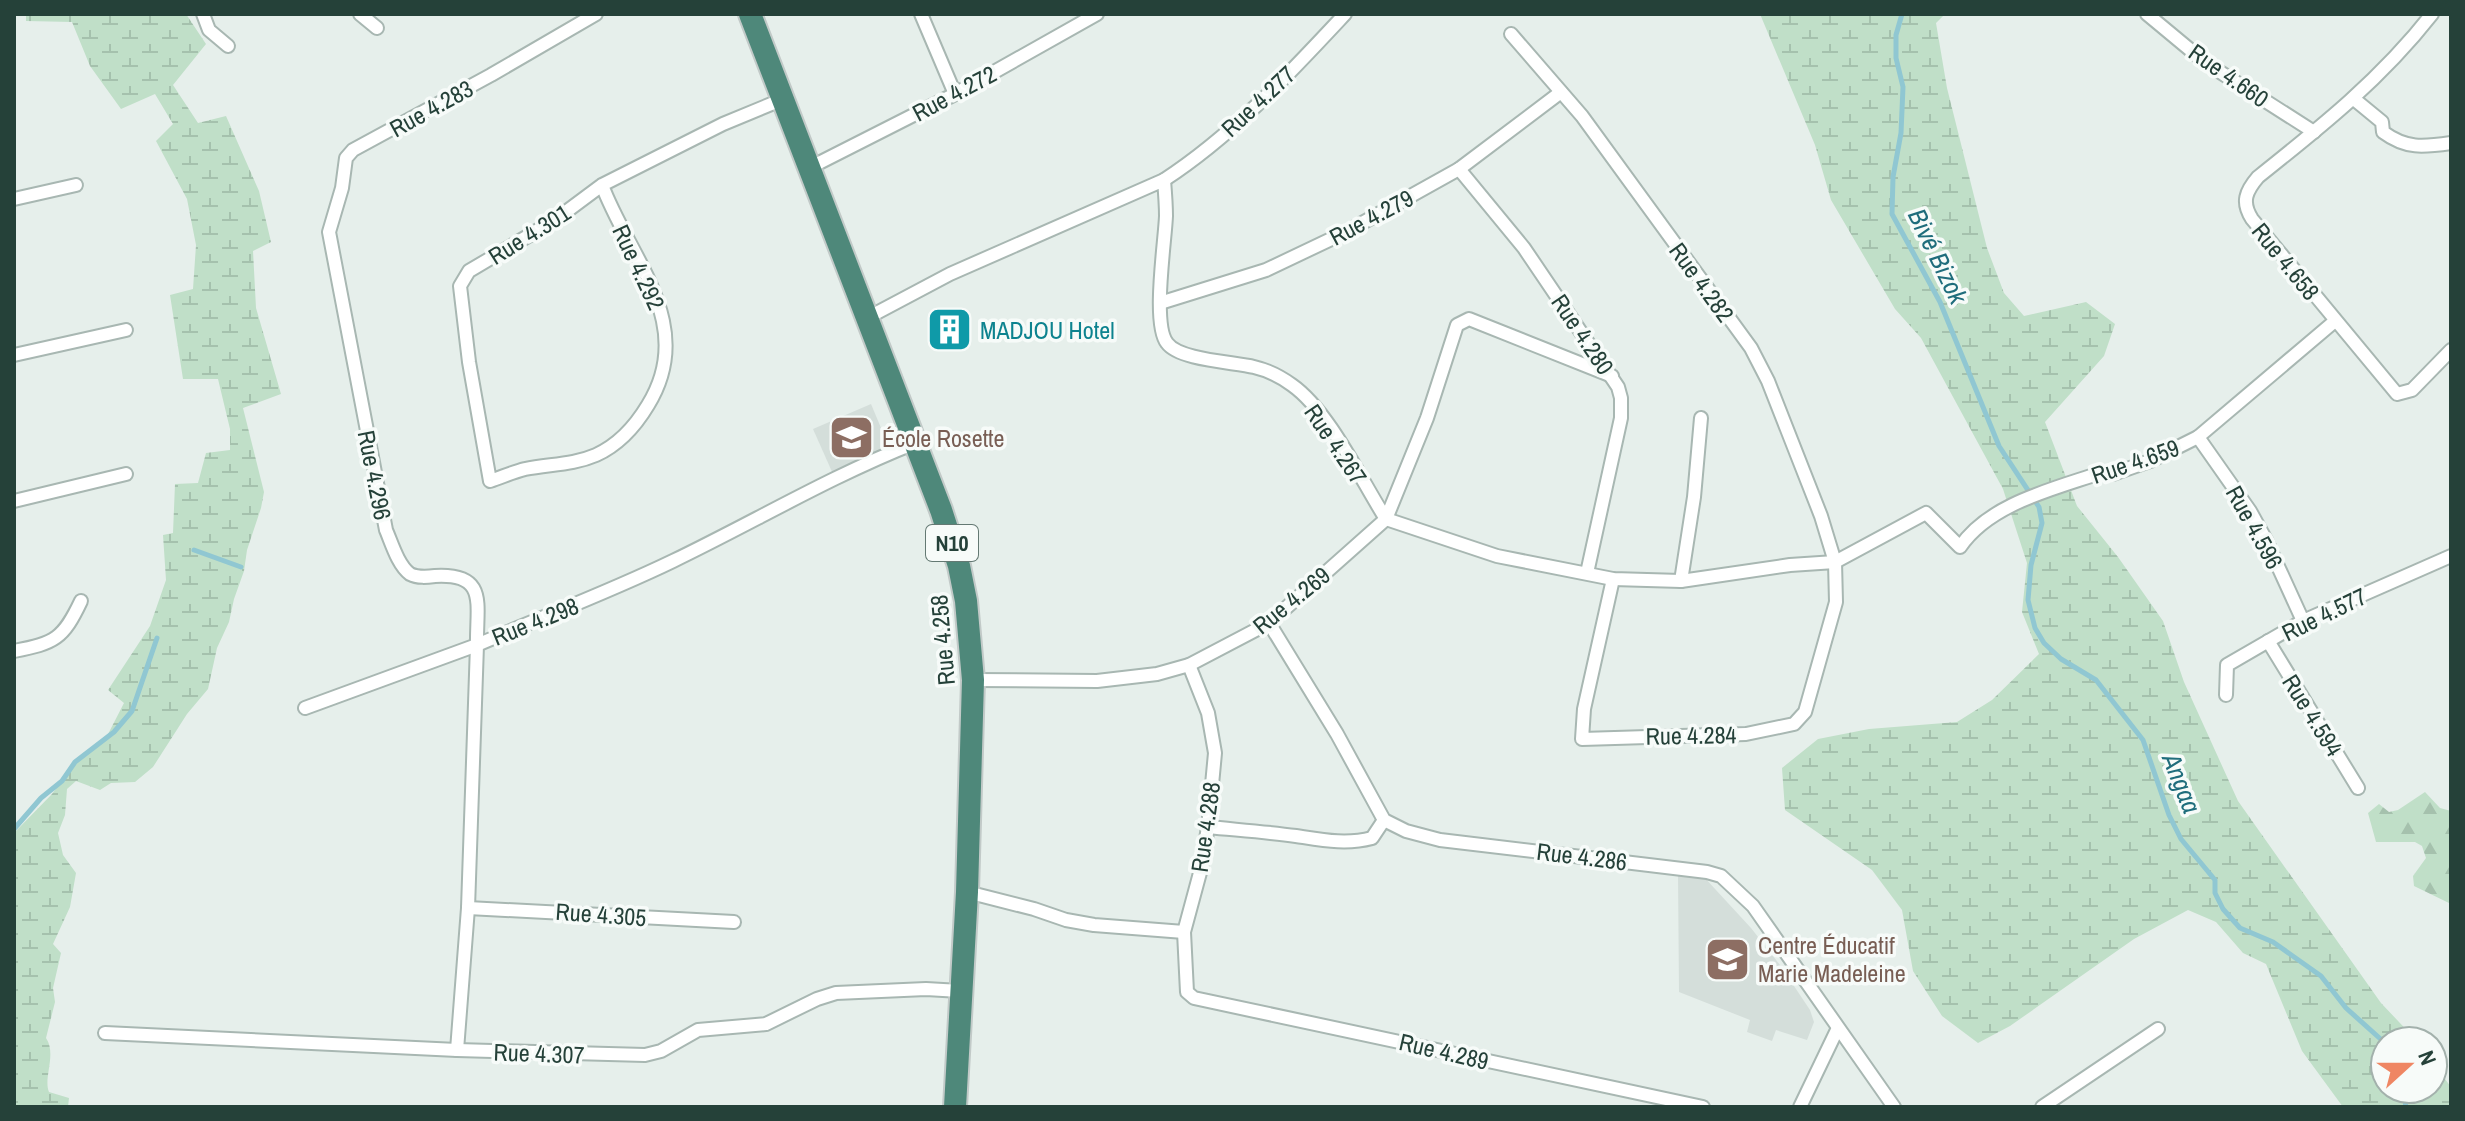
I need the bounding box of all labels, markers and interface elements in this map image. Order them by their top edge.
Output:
street label: Rue 4.660 [2183,36,2275,114]
street label: Rue 4.272 [906,58,1002,128]
street label: Rue 4.277 [1214,58,1302,144]
street label: Rue 4.283 [384,72,478,144]
street label: Rue 4.279 [1323,182,1419,252]
street label: Rue 4.301 [482,196,576,272]
water label: Bivé Bizok [1900,203,1977,311]
street label: Rue 4.658 [2245,216,2327,306]
street label: Rue 4.292 [605,219,673,315]
street label: Rue 4.282 [1662,236,1742,328]
street label: Rue 4.280 [1544,287,1622,381]
building icon: MADJOU Hotel [925,306,973,354]
place label: MADJOU Hotel [980,314,1115,346]
street label: Rue 4.267 [1297,397,1375,491]
school or university icon: École Rosette [827,414,875,462]
place label: École Rosette [882,422,1005,454]
street label: Rue 4.296 [351,427,399,523]
street label: Rue 4.659 [2087,431,2183,491]
street label: Rue 4.596 [2219,480,2291,574]
road number: N10 [926,525,978,561]
street label: Rue 4.269 [1246,559,1336,641]
street label: Rue 4.577 [2276,580,2372,648]
street label: Rue 4.298 [487,589,583,653]
street label: Rue 4.258 [922,593,962,687]
street label: Rue 4.594 [2275,668,2351,762]
street label: Rue 4.284 [1645,718,1737,752]
water label: Angaa [2154,747,2210,818]
street label: Rue 4.288 [1183,780,1227,874]
street label: Rue 4.286 [1535,835,1629,877]
street label: Rue 4.305 [555,895,647,933]
place label: Centre Éducatif Marie Madeleine [1758,929,1906,989]
school or university icon: Centre Éducatif Marie Madeleine [1703,935,1751,983]
street label: Rue 4.289 [1396,1025,1492,1077]
north arrow [2369,1025,2449,1105]
street label: Rue 4.307 [493,1035,585,1071]
text: N [2411,1046,2444,1069]

